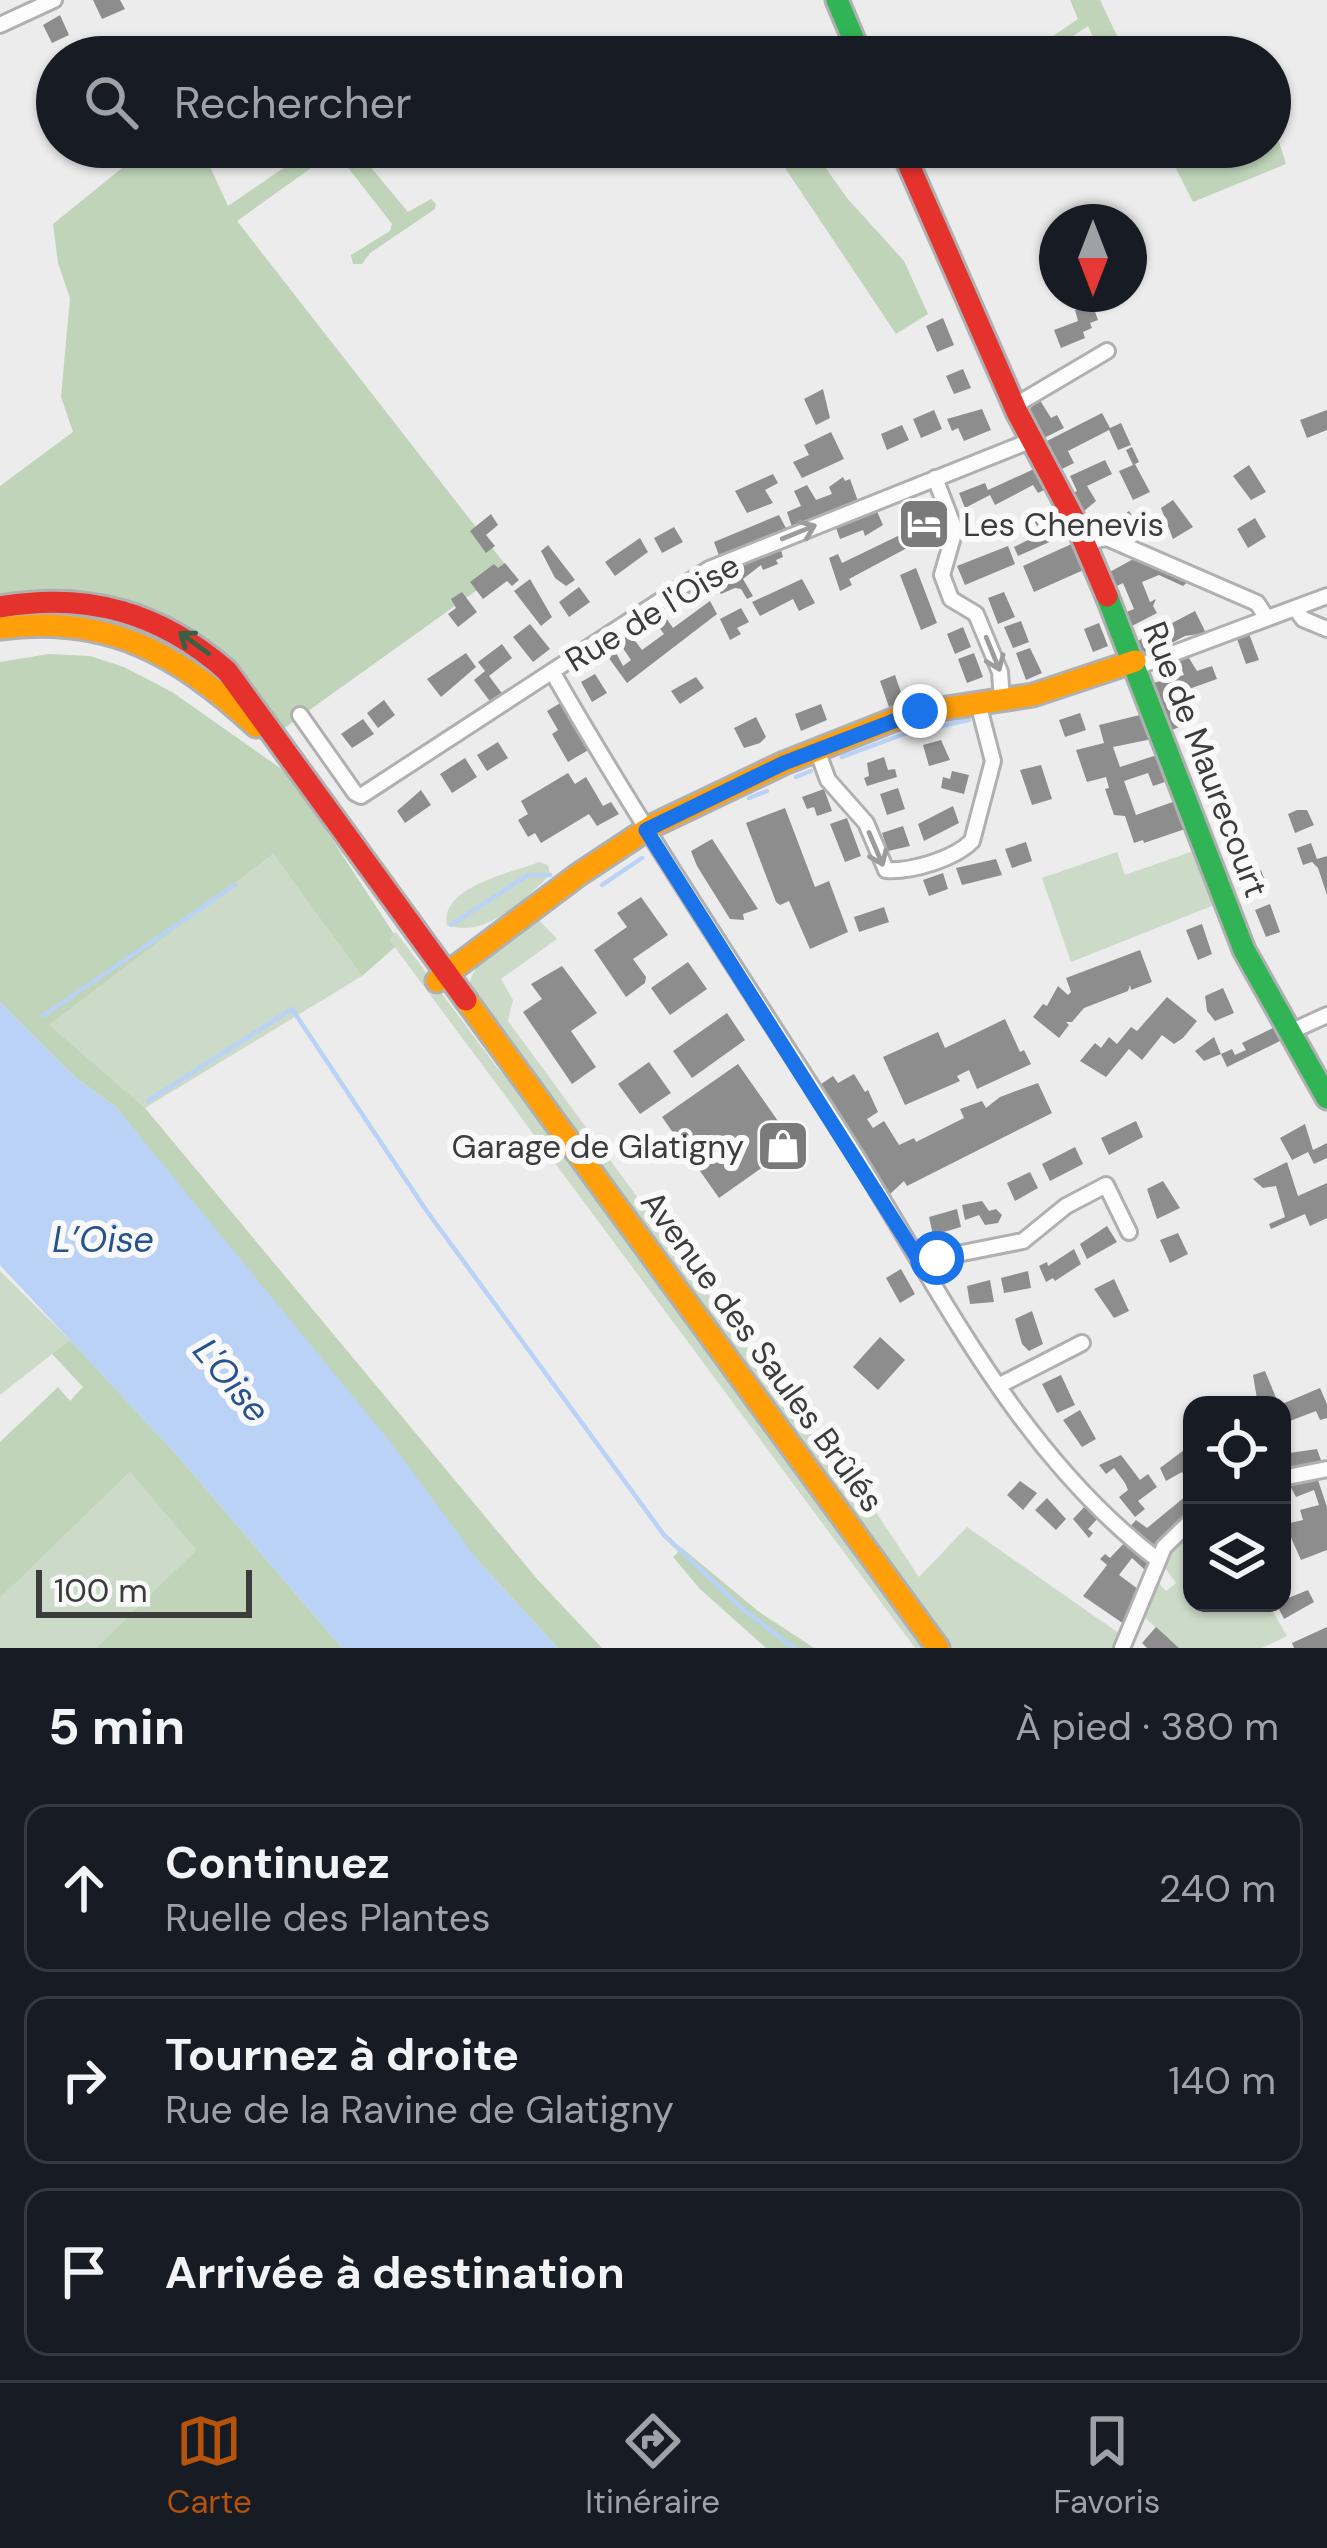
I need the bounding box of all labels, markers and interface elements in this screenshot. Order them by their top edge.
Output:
search box [36,36,1291,168]
icon: search [78,69,144,135]
text: Rechercher [174,73,412,132]
north arrow [1039,204,1147,312]
hotel icon: Les Chenevis [896,496,952,552]
place label: Les Chenevis [963,503,1164,546]
one-way arrow [780,520,817,541]
street label: Rue de l'Oise [557,544,747,681]
street label: Rue de Maurecourt [1133,615,1278,903]
one-way arrow [178,631,211,657]
one-way arrow [984,634,1005,671]
route end [893,684,947,738]
one-way arrow [867,829,888,866]
shop icon: Garage de Glatigny [755,1118,811,1174]
place label: Garage de Glatigny [451,1125,744,1168]
street label: Avenue des Saules Brûlés [632,1182,894,1520]
water label: L’Oise [52,1216,154,1263]
route start [910,1231,964,1285]
water label: L'Oise [183,1328,281,1432]
map controls [1183,1396,1291,1612]
button: locate [1183,1396,1291,1504]
button: layers [1183,1504,1291,1612]
scale bar [36,1564,252,1617]
text: 100 m [54,1569,148,1612]
text: 5 min [48,1693,185,1760]
text: À pied · 380 m [1015,1701,1279,1752]
text: Continuez [165,1833,390,1892]
icon: ahead [51,1855,117,1921]
text: 240 m [1159,1863,1276,1914]
text: Ruelle des Plantes [165,1892,491,1943]
text: Tournez à droite [165,2025,519,2084]
icon: right [51,2047,117,2113]
text: 140 m [1168,2055,1276,2106]
text: Rue de la Ravine de Glatigny [165,2084,674,2135]
icon: arrive [51,2239,117,2305]
text: Arrivée à destination [165,2243,625,2302]
tab: Carte [167,2408,252,2523]
tab: Itinéraire [585,2408,720,2523]
tab: Favoris [1054,2408,1160,2523]

